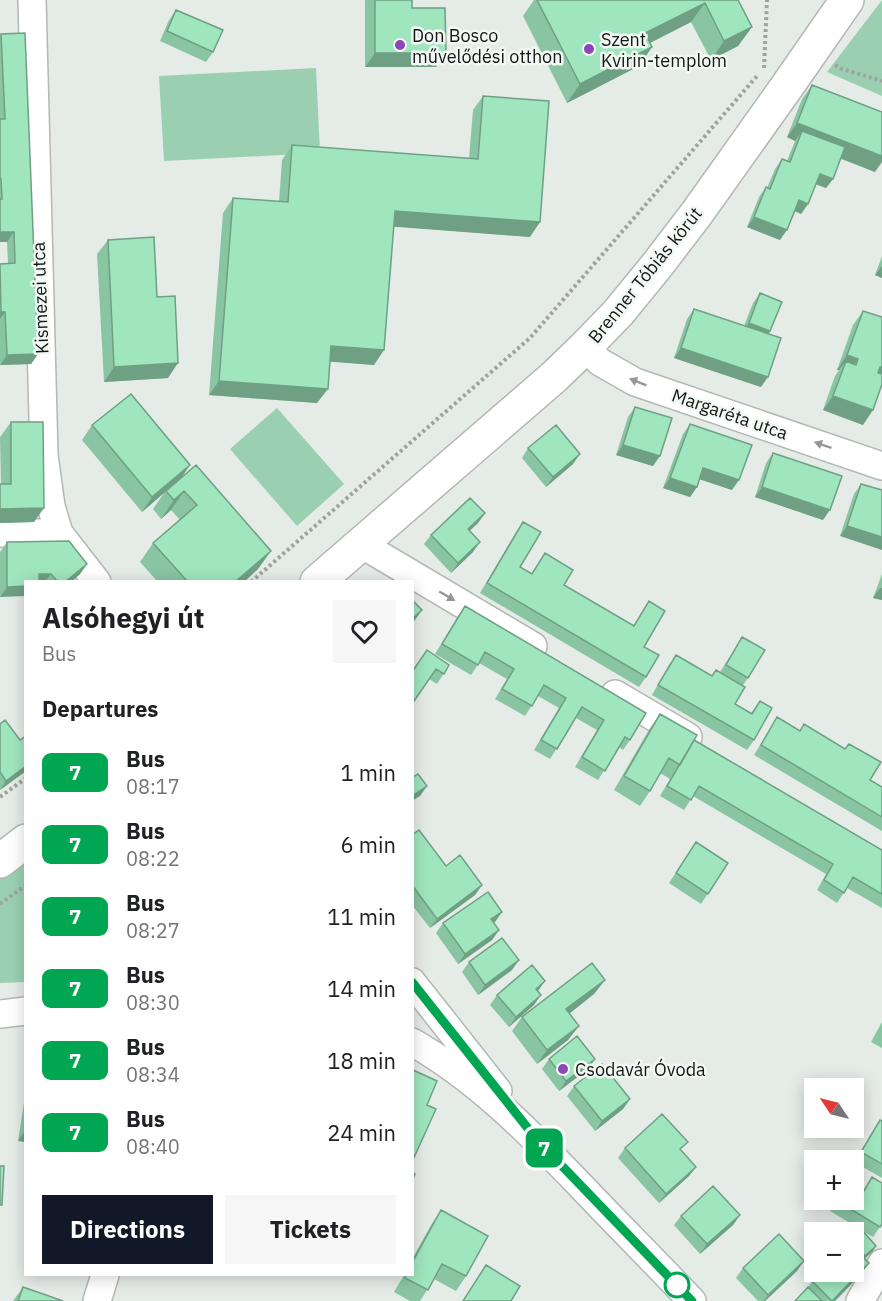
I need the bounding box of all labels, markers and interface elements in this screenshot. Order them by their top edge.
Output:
place label: Don Bosco művelődési otthon [412,24,562,68]
place label: Szent Kvirin-templom [601,28,727,72]
marker: Don Bosco művelődési otthon [393,38,407,52]
marker: Szent Kvirin-templom [582,42,596,56]
street label: Brenner Tóbiás körút [583,202,707,348]
street label: Kismezei utca [27,241,53,354]
one-way arrow [629,377,647,387]
street label: Margaréta utca [669,383,791,445]
one-way arrow [814,440,832,450]
one-way arrow [439,590,455,601]
text: Alsóhegyi út [42,599,205,636]
button: heart [333,600,396,663]
text: Bus [42,640,76,667]
text: Departures [42,694,158,723]
text: Bus [126,744,165,773]
text: 7 [69,758,81,786]
text: 1 min [340,758,396,787]
text: 08:17 [126,773,180,800]
text: Bus [126,816,165,845]
text: 7 [69,830,81,858]
text: 6 min [340,830,396,859]
text: 08:22 [126,845,180,872]
text: Bus [126,888,165,917]
text: 7 [69,902,81,930]
text: 11 min [327,902,396,931]
text: 08:27 [126,917,180,944]
text: Bus [126,960,165,989]
text: 7 [69,974,81,1002]
text: 14 min [327,974,396,1003]
text: 08:30 [126,989,180,1016]
text: Bus [126,1032,165,1061]
text: 7 [69,1046,81,1074]
text: 18 min [327,1046,396,1075]
place label: Csodavár Óvoda [575,1058,706,1081]
text: 08:34 [126,1061,180,1088]
marker: Csodavár Óvoda [556,1062,570,1076]
north arrow [804,1078,864,1138]
map controls [804,1078,864,1282]
text: Bus [126,1104,165,1133]
text: 7 [69,1118,81,1146]
text: 24 min [327,1118,396,1147]
line badge: 7 [524,1128,564,1168]
text: 08:40 [126,1133,180,1160]
text: 7 [538,1134,550,1162]
button: + [804,1150,864,1210]
button: Directions [42,1195,213,1264]
button: Tickets [225,1195,396,1264]
button: − [804,1222,864,1282]
unlabelled marker [664,1272,690,1298]

